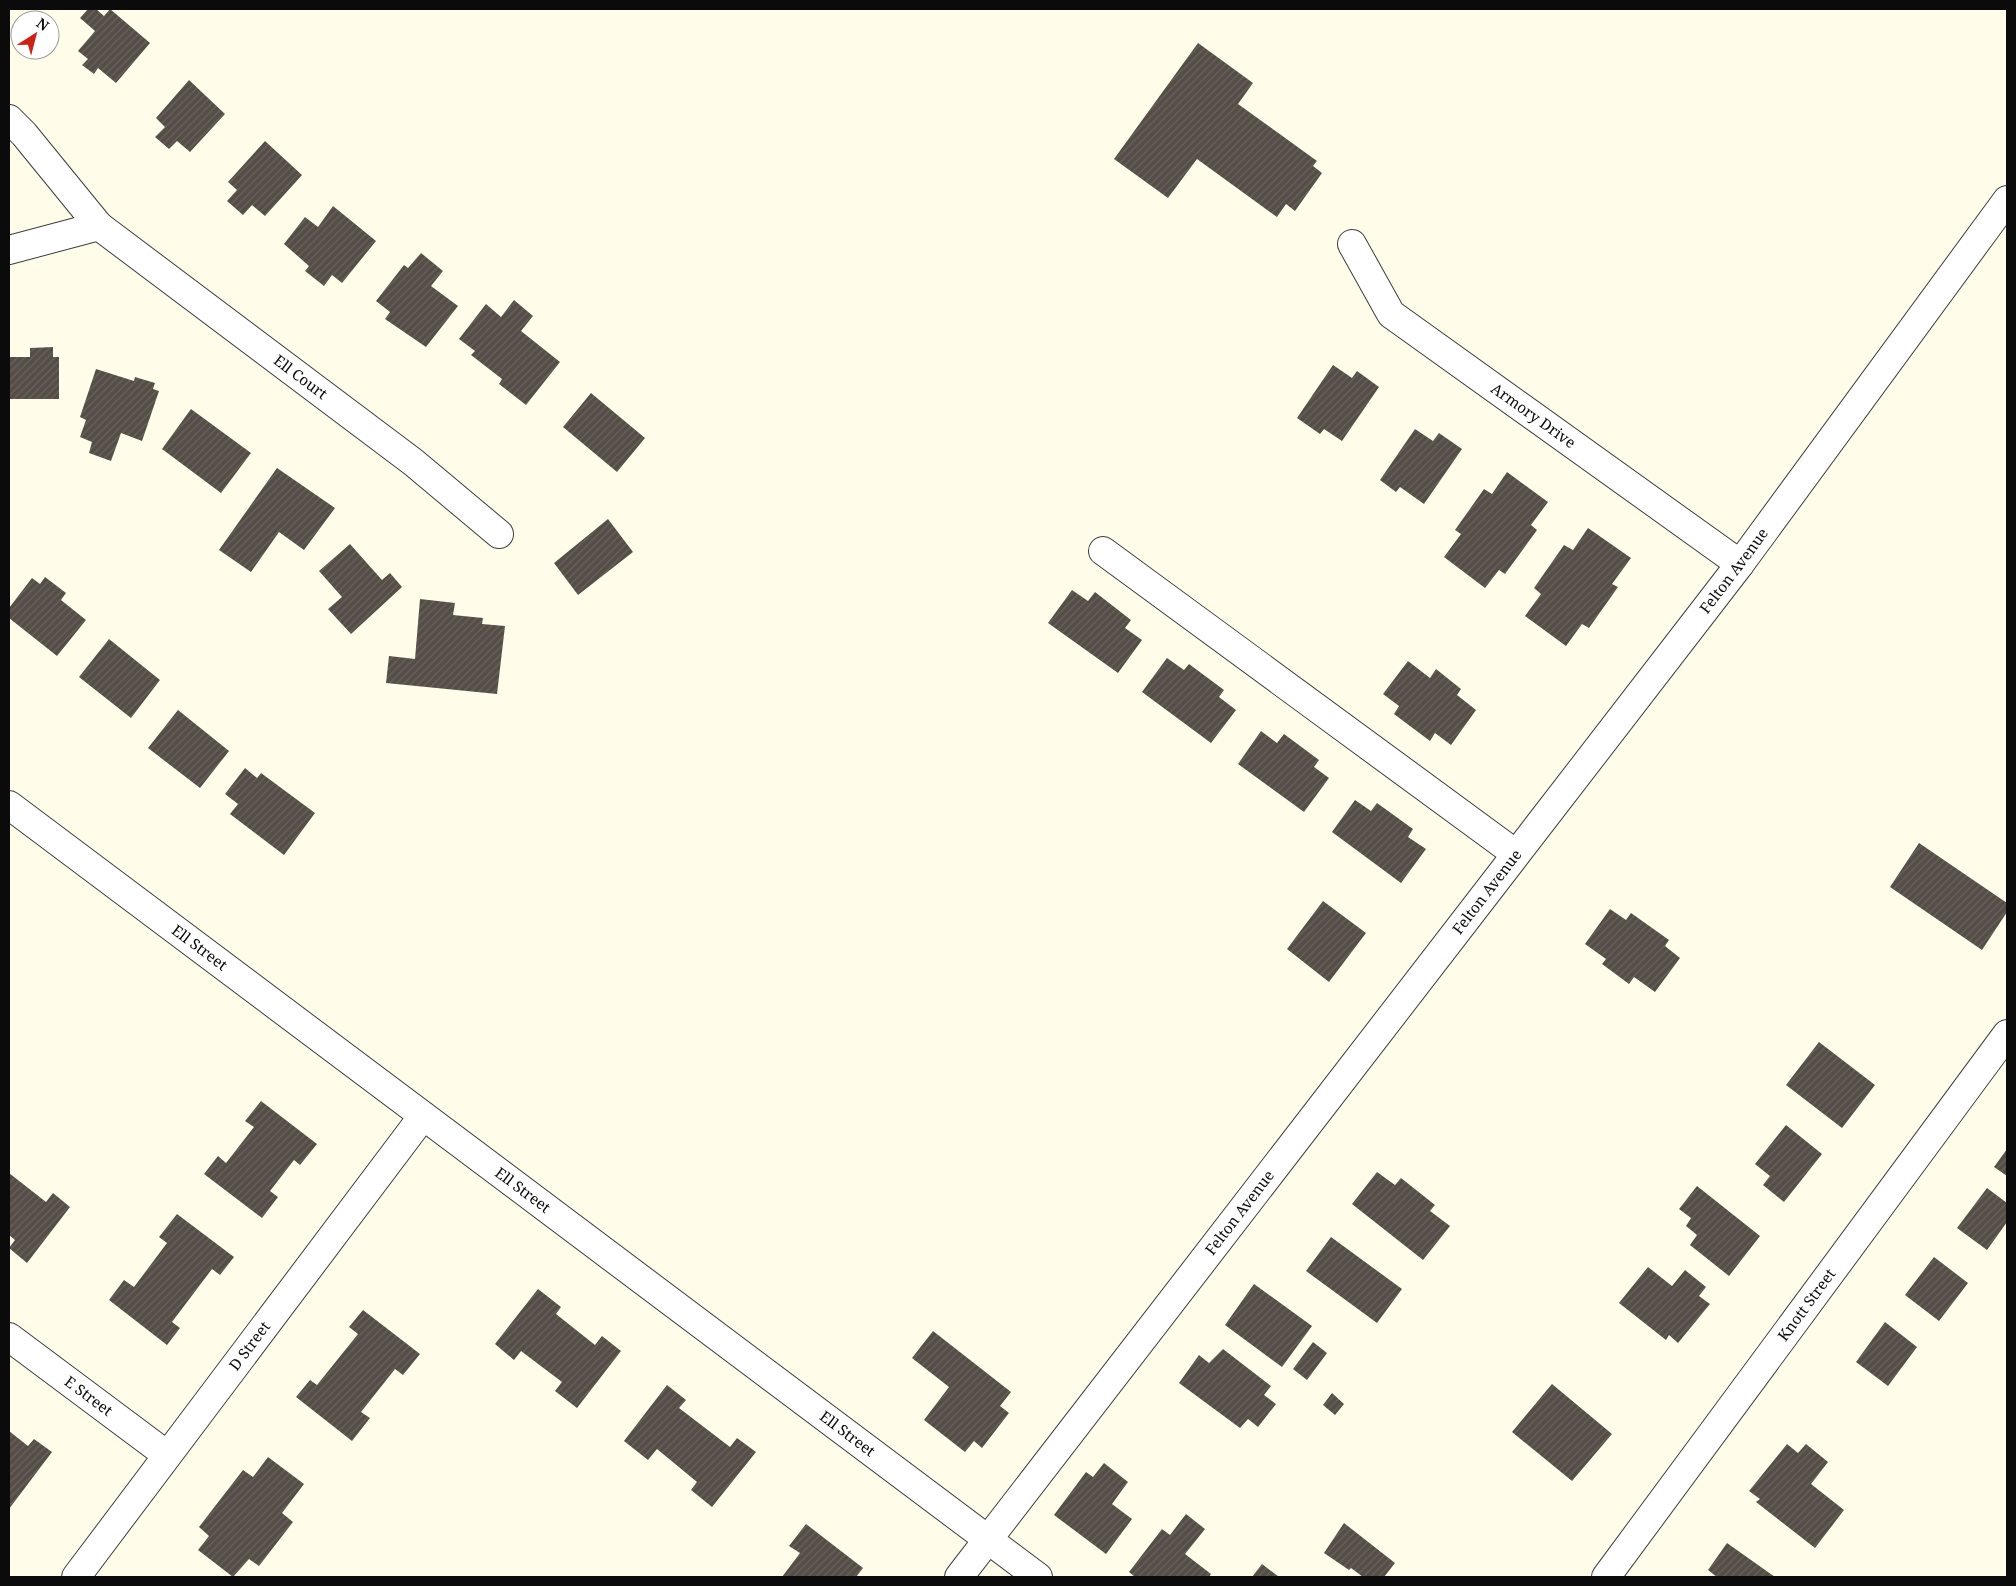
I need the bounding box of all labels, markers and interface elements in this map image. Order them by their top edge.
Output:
north arrow [10,10,60,60]
text: N [33,13,53,35]
street label: Ell Court [270,350,332,403]
street label: Armory Drive [1487,378,1580,452]
street label: Felton Avenue [1695,524,1772,617]
street label: Felton Avenue [1447,845,1525,938]
street label: Ell Street [168,920,232,974]
street label: Ell Street [491,1162,555,1217]
street label: Felton Avenue [1200,1166,1278,1259]
street label: Knott Street [1773,1264,1839,1345]
street label: D Street [224,1317,274,1374]
street label: E Street [61,1371,117,1420]
street label: Ell Street [816,1406,880,1460]

